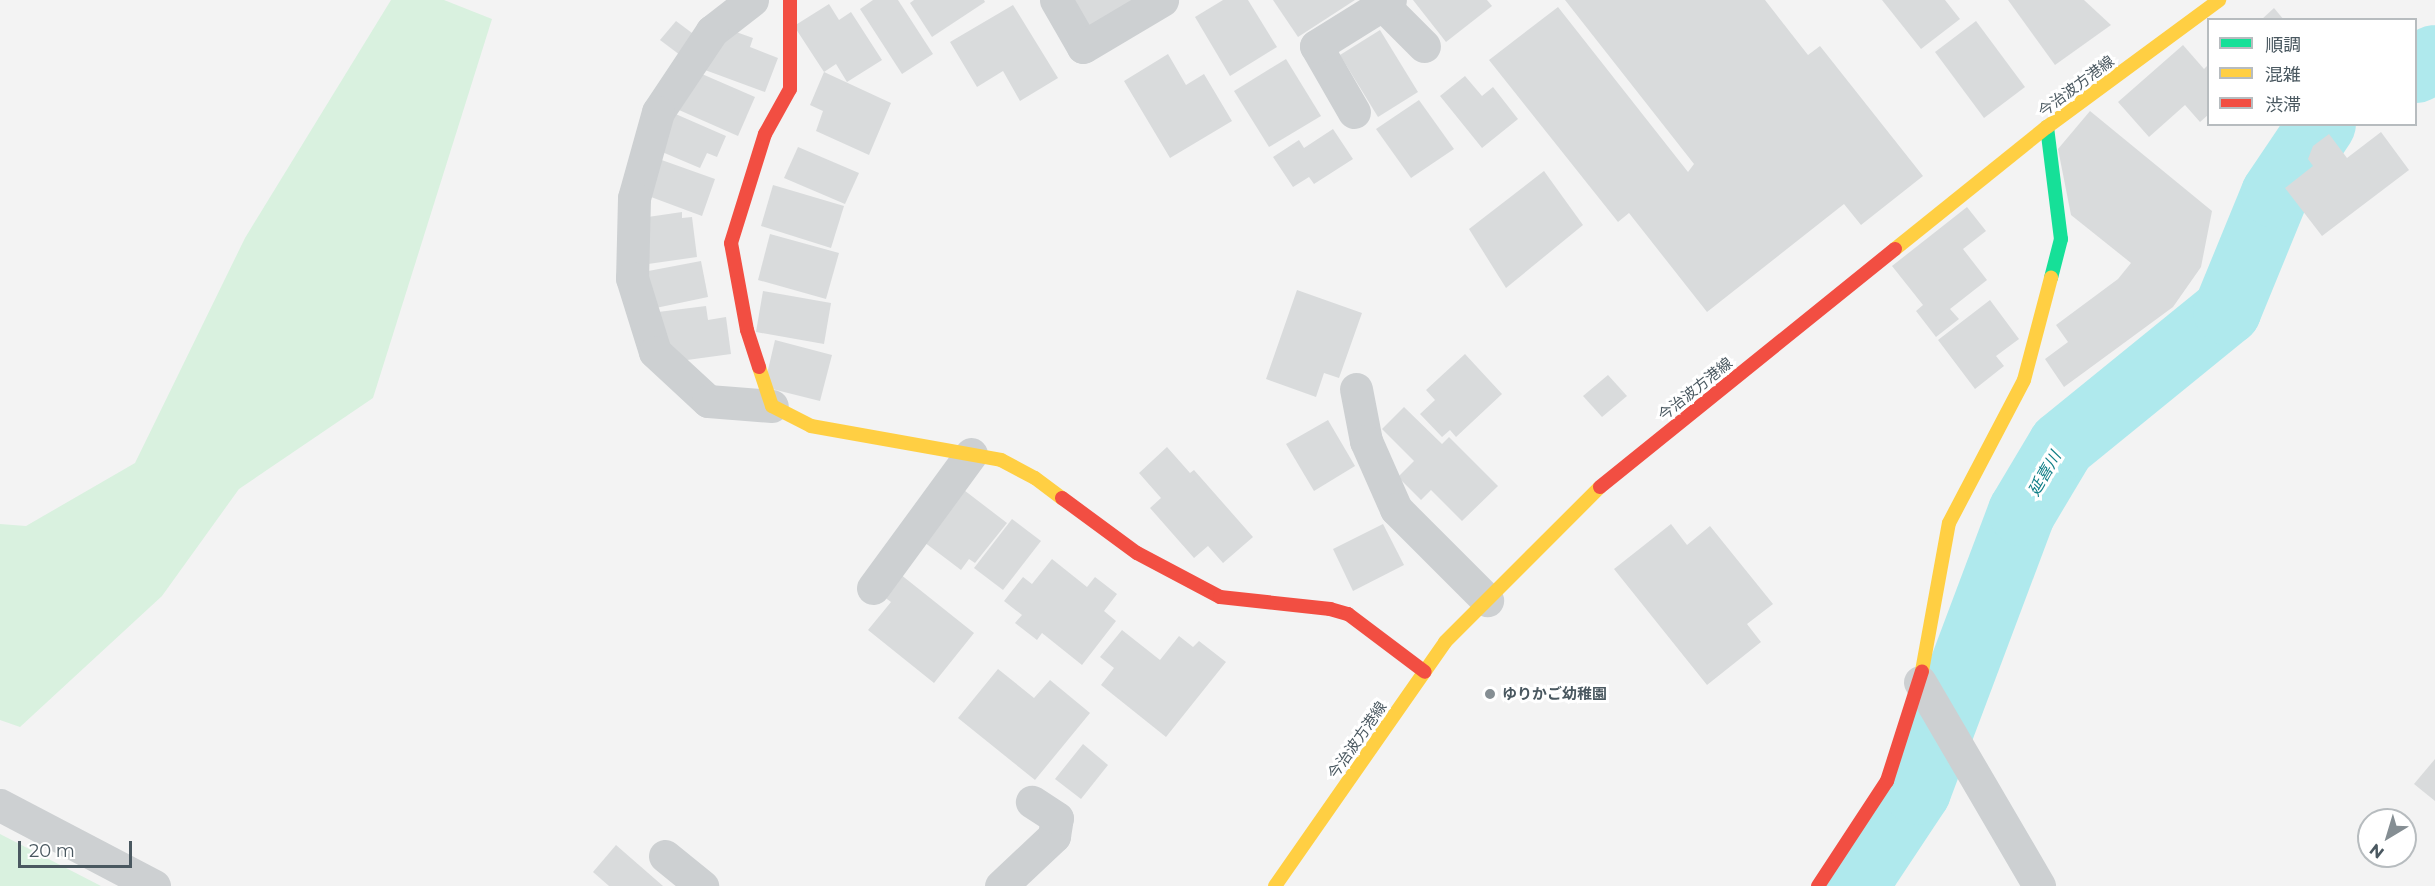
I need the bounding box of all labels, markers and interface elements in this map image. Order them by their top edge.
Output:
legend [2207,18,2417,126]
text: 順調 [2265,34,2301,56]
street label: 今治波方港線 [2035,52,2117,120]
text: 混雑 [2265,64,2301,86]
text: 渋滞 [2265,94,2301,116]
street label: 今治波方港線 [1654,354,1736,424]
water label: 延喜川 [2025,448,2065,500]
place label: ゆりかご幼稚園 [1502,685,1607,703]
marker: ゆりかご幼稚園 [1483,687,1497,701]
street label: 今治波方港線 [1324,698,1390,782]
north arrow [2357,808,2417,868]
scale bar [21,829,135,867]
text: 20 m [29,840,75,862]
text: N [2366,840,2388,862]

